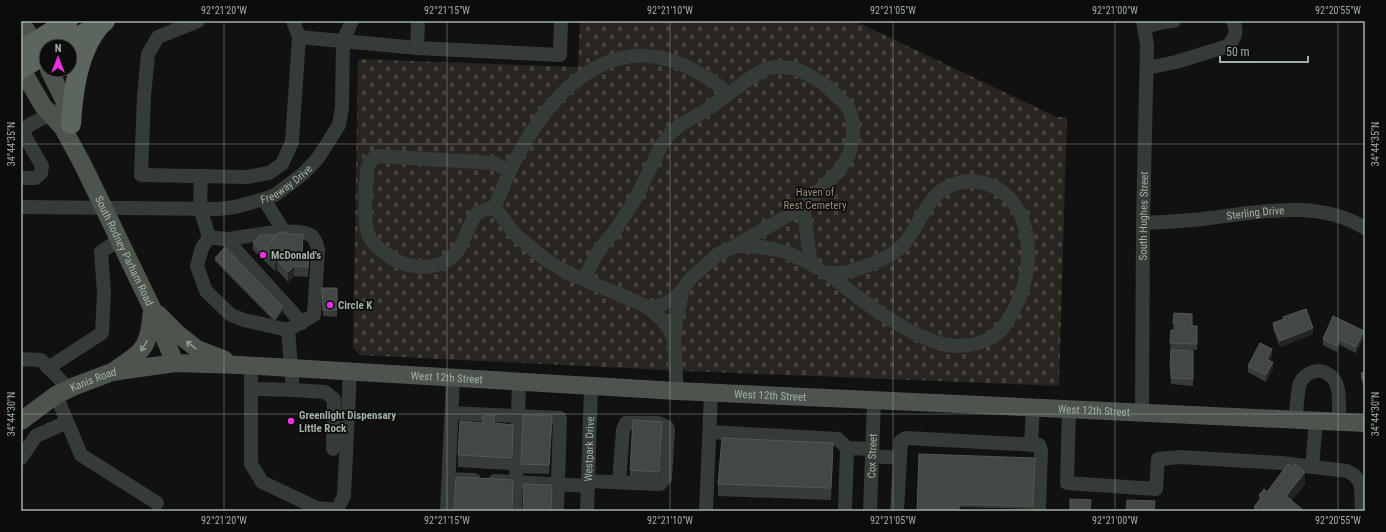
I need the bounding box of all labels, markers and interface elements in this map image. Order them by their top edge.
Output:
text: 92°21'20"W [201,5,247,16]
text: 92°21'15"W [424,5,470,16]
text: 92°21'10"W [647,5,693,16]
text: 92°21'05"W [870,5,916,16]
text: 92°21'00"W [1092,5,1138,16]
text: 92°20'55"W [1315,5,1361,16]
north arrow [38,38,78,78]
scale bar [1220,38,1308,64]
text: N [55,42,62,55]
text: 50 m [1226,45,1250,59]
text: 34°44'35"N [6,122,17,166]
text: 34°44'35"N [1370,122,1381,166]
street label: Freeway Drive [259,162,315,207]
street label: South Hughes Street [1137,171,1151,261]
park label: Haven of Rest Cemetery [783,186,847,212]
street label: South Rodney Parham Road [92,194,156,308]
street label: Sterling Drive [1226,204,1285,223]
place label: McDonald's [271,249,321,262]
marker: McDonald's [258,250,268,260]
place label: Circle K [338,299,373,312]
marker: Circle K [325,300,335,310]
one-way arrow [140,340,148,351]
one-way arrow [186,340,197,349]
street label: Kanis Road [68,365,117,394]
street label: West 12th Street [410,369,483,386]
street label: West 12th Street [734,388,807,404]
text: 34°44'30"N [6,392,17,436]
text: 34°44'30"N [1370,392,1381,436]
street label: West 12th Street [1058,403,1130,419]
place label: Greenlight Dispensary Little Rock [299,409,396,435]
marker: Greenlight Dispensary Little Rock [286,416,296,426]
street label: Westpark Drive [582,416,597,482]
street label: Cox Street [865,433,880,479]
text: 92°21'20"W [201,515,247,526]
text: 92°21'15"W [424,515,470,526]
text: 92°21'10"W [647,515,693,526]
text: 92°21'05"W [870,515,916,526]
text: 92°21'00"W [1092,515,1138,526]
text: 92°20'55"W [1315,515,1361,526]

